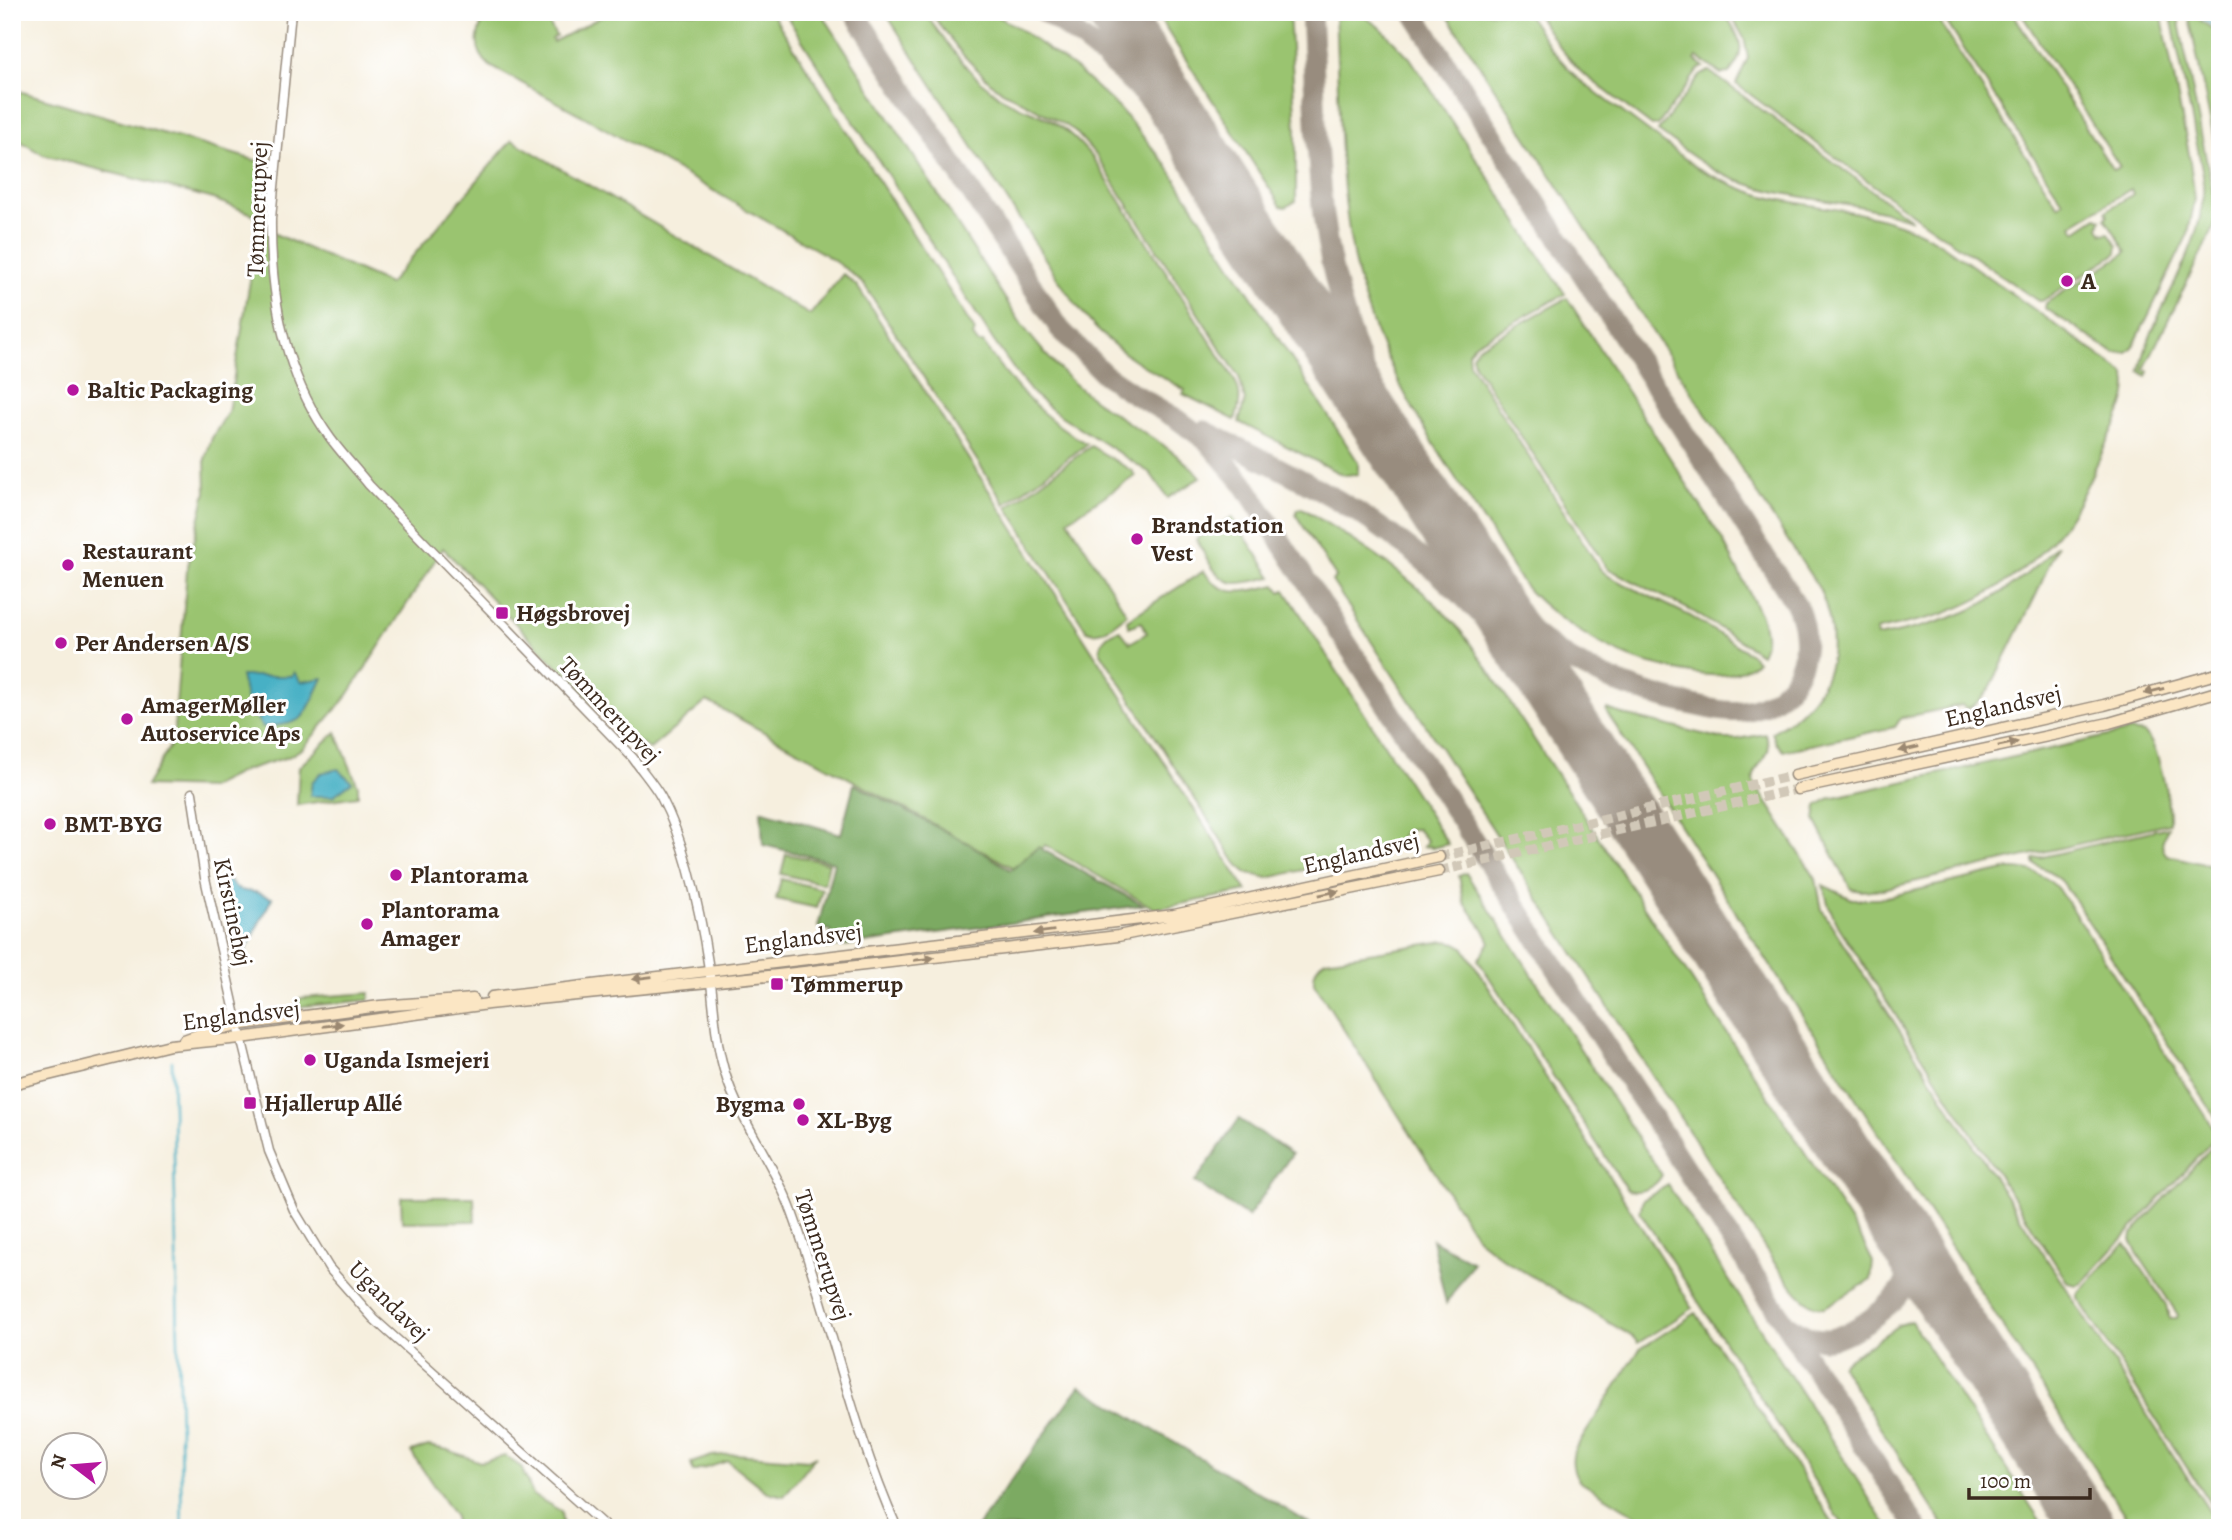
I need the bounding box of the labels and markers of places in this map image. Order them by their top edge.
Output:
place label: A [2080,265,2097,297]
marker: A [2059,273,2075,289]
place label: Baltic Packaging [87,374,254,406]
marker: Baltic Packaging [65,382,81,398]
place label: Brandstation Vest [1150,509,1284,569]
marker: Brandstation Vest [1129,531,1145,547]
place label: Restaurant Menuen [82,535,193,595]
marker: Restaurant Menuen [60,557,76,573]
place label: Høgsbrovej [516,597,630,629]
marker: Høgsbrovej [494,605,510,621]
place label: Per Andersen A/S [75,627,249,659]
marker: Per Andersen A/S [53,635,69,651]
place label: AmagerMøller Autoservice Aps [140,689,301,749]
marker: AmagerMøller Autoservice Aps [119,711,135,727]
place label: BMT-BYG [64,808,163,840]
marker: BMT-BYG [42,816,58,832]
place label: Plantorama [410,859,529,891]
marker: Plantorama [388,867,404,883]
place label: Plantorama Amager [380,894,500,954]
marker: Plantorama Amager [359,916,375,932]
place label: Tømmerup [791,968,903,1000]
marker: Tømmerup [769,976,785,992]
place label: Uganda Ismejeri [324,1044,489,1076]
marker: Uganda Ismejeri [302,1052,318,1068]
place label: Hjallerup Allé [264,1087,402,1119]
place label: Bygma [715,1088,785,1120]
marker: Hjallerup Allé [242,1095,258,1111]
marker: Bygma [791,1096,807,1112]
place label: XL-Byg [817,1104,893,1136]
marker: XL-Byg [795,1112,811,1128]

